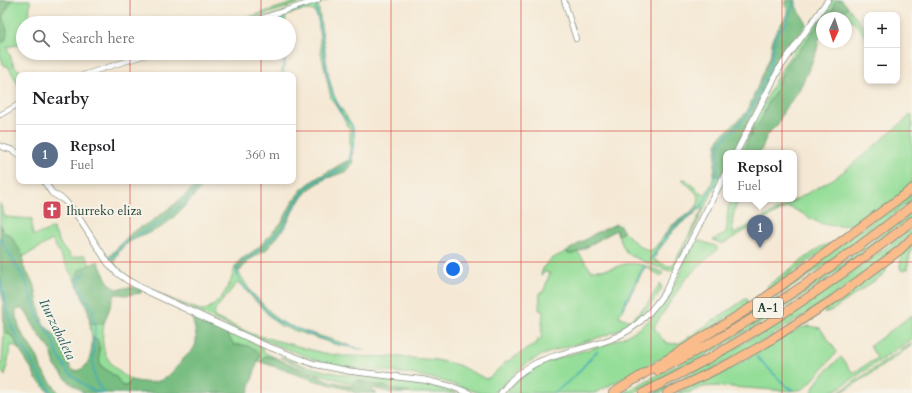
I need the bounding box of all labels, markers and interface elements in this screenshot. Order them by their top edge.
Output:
north arrow [816,12,852,48]
map controls [864,12,900,84]
button: + [864,12,900,48]
search box [16,16,296,60]
icon: search [30,27,52,49]
text: Search here [62,28,135,48]
button: − [864,48,900,84]
text: Nearby [32,87,89,110]
text: Repsol [70,136,115,156]
text: 1 [42,146,48,164]
text: 360 m [246,146,280,164]
popup [723,150,797,202]
text: Fuel [70,156,94,174]
text: Repsol [737,157,783,177]
text: Fuel [737,177,761,195]
church icon: Ihurreko eliza [41,199,63,221]
place label: Ihurreko eliza [66,202,142,220]
pin: 1 [747,215,773,248]
your location [443,259,463,279]
water label: Iturzabaleta [34,295,81,363]
road number: A-1 [753,298,783,318]

